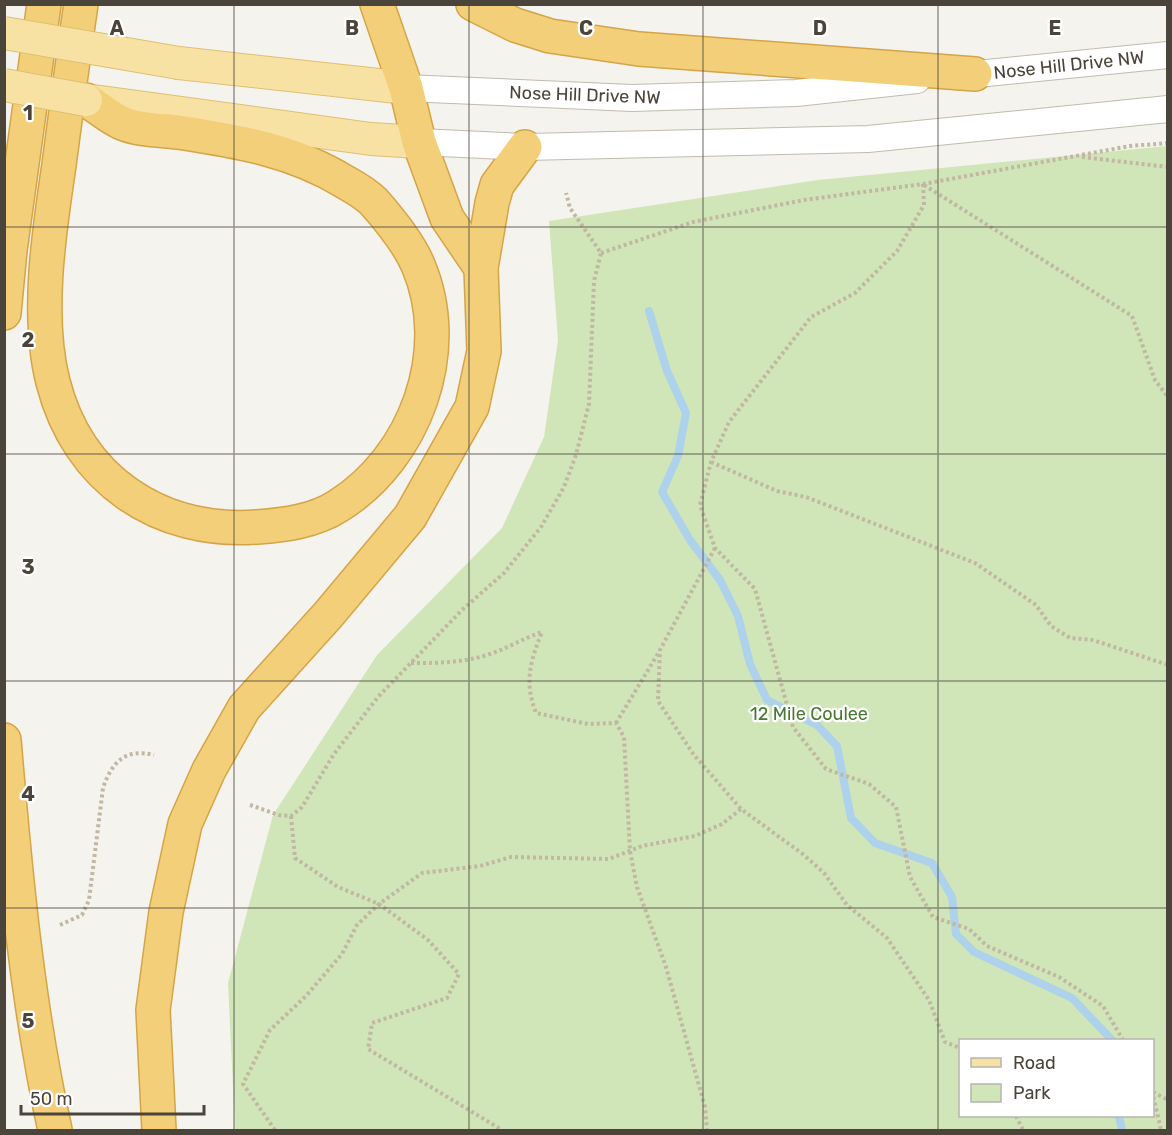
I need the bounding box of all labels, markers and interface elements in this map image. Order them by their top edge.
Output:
text: A [110,16,125,40]
text: B [345,16,359,40]
text: C [579,16,593,40]
text: D [813,16,827,40]
text: E [1049,16,1061,40]
street label: Nose Hill Drive NW [992,46,1146,84]
street label: Nose Hill Drive NW [509,81,661,109]
text: 1 [23,101,33,125]
text: 2 [22,328,35,352]
text: 3 [21,555,35,579]
park label: 12 Mile Coulee [750,703,868,725]
text: 4 [21,782,35,806]
text: 5 [22,1009,35,1033]
legend [959,1039,1154,1117]
text: Road [1013,1052,1056,1074]
scale bar [21,1078,204,1116]
text: Park [1013,1082,1051,1104]
text: 50 m [30,1088,73,1110]

